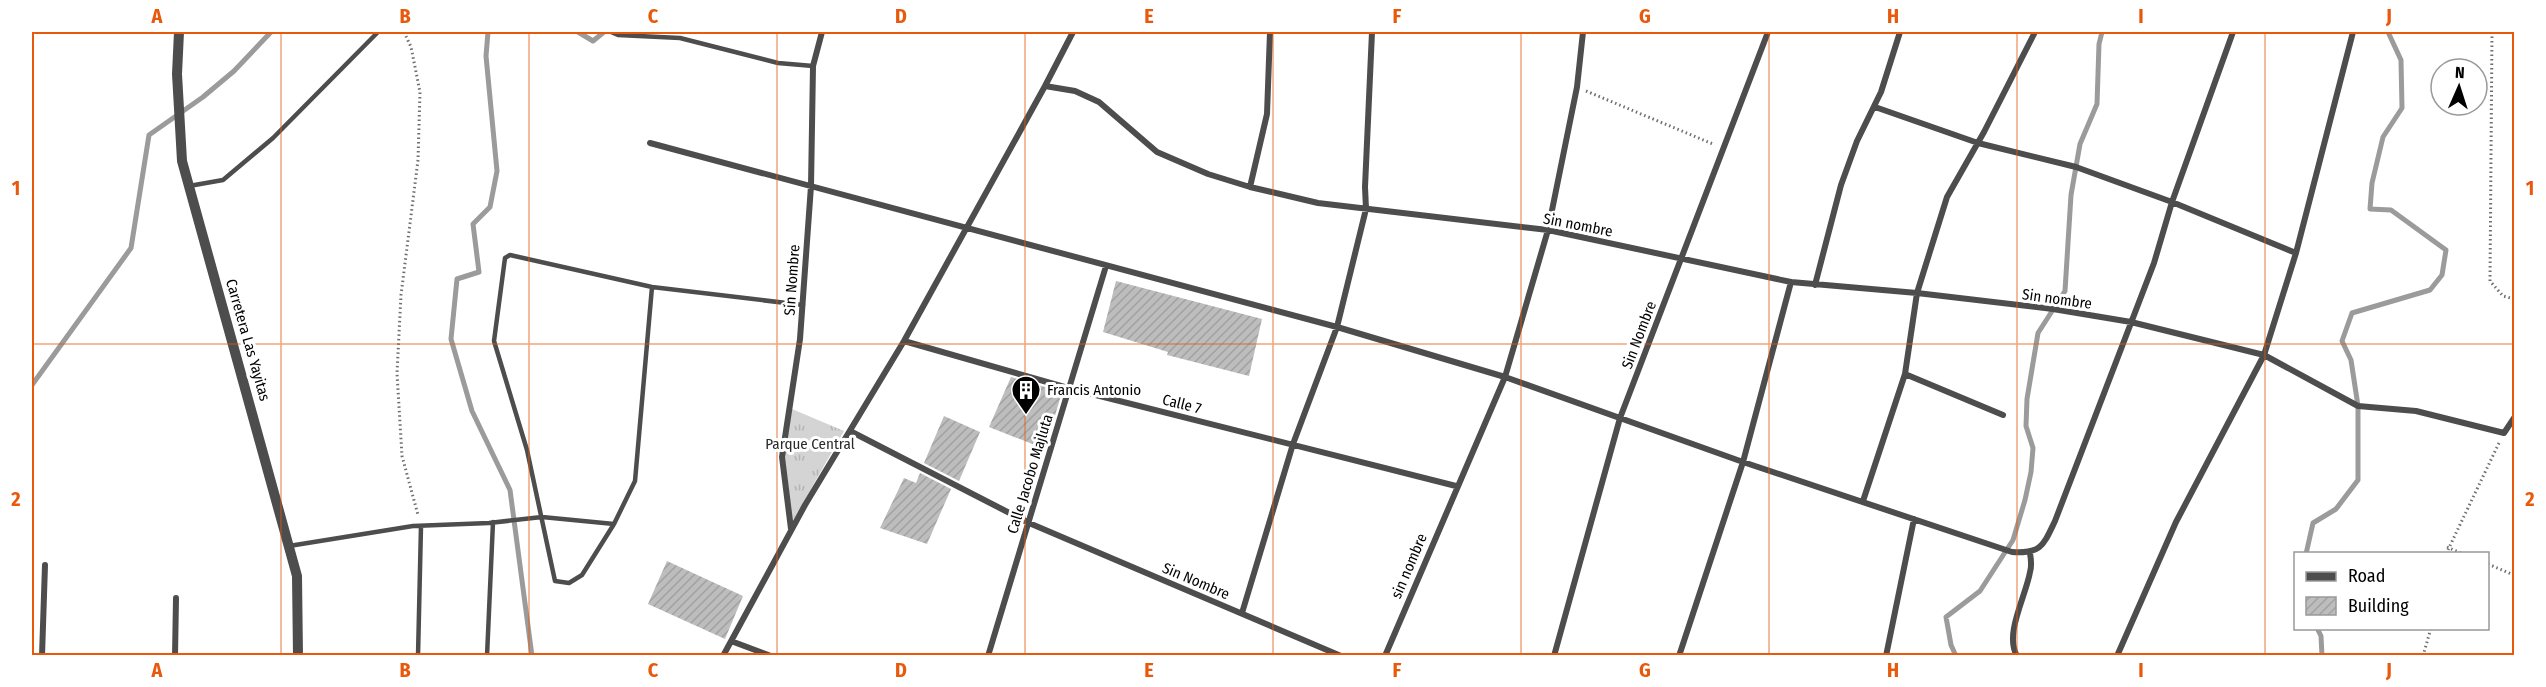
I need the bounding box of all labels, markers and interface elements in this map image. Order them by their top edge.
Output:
text: A [151,4,164,28]
text: B [399,4,411,28]
text: C [648,4,659,28]
text: D [895,4,907,28]
text: E [1144,4,1154,28]
text: F [1393,4,1402,28]
text: G [1639,4,1651,28]
text: H [1887,4,1899,28]
text: I [2138,4,2144,28]
text: J [2385,4,2392,28]
north arrow [2429,57,2489,117]
text: N [2454,63,2465,82]
text: 1 [12,176,20,200]
text: 1 [2526,176,2534,200]
street label: Sin nombre [1542,209,1614,241]
street label: Sin Nombre [781,244,803,316]
street label: Carretera Las Yayitas [222,277,274,403]
street label: Sin nombre [2021,285,2093,313]
street label: Sin Nombre [1618,298,1660,372]
building icon: Francis Antonio [1010,374,1042,416]
place label: Francis Antonio [1047,381,1141,399]
street label: Calle 7 [1161,390,1203,418]
street label: Calle Jacobo Majluta [1003,412,1057,536]
park label: Parque Central [765,435,855,453]
text: 2 [10,487,21,511]
text: 2 [2524,487,2535,511]
street label: sin nombre [1387,531,1431,601]
legend [2294,552,2489,630]
street label: Sin Nombre [1160,559,1232,603]
text: Road [2348,565,2385,587]
text: Building [2348,595,2409,617]
text: A [151,658,164,682]
text: B [399,658,411,682]
text: C [648,658,659,682]
text: D [895,658,907,682]
text: E [1144,658,1154,682]
text: F [1393,658,1402,682]
text: G [1639,658,1651,682]
text: H [1887,658,1899,682]
text: I [2138,658,2144,682]
text: J [2385,658,2392,682]

